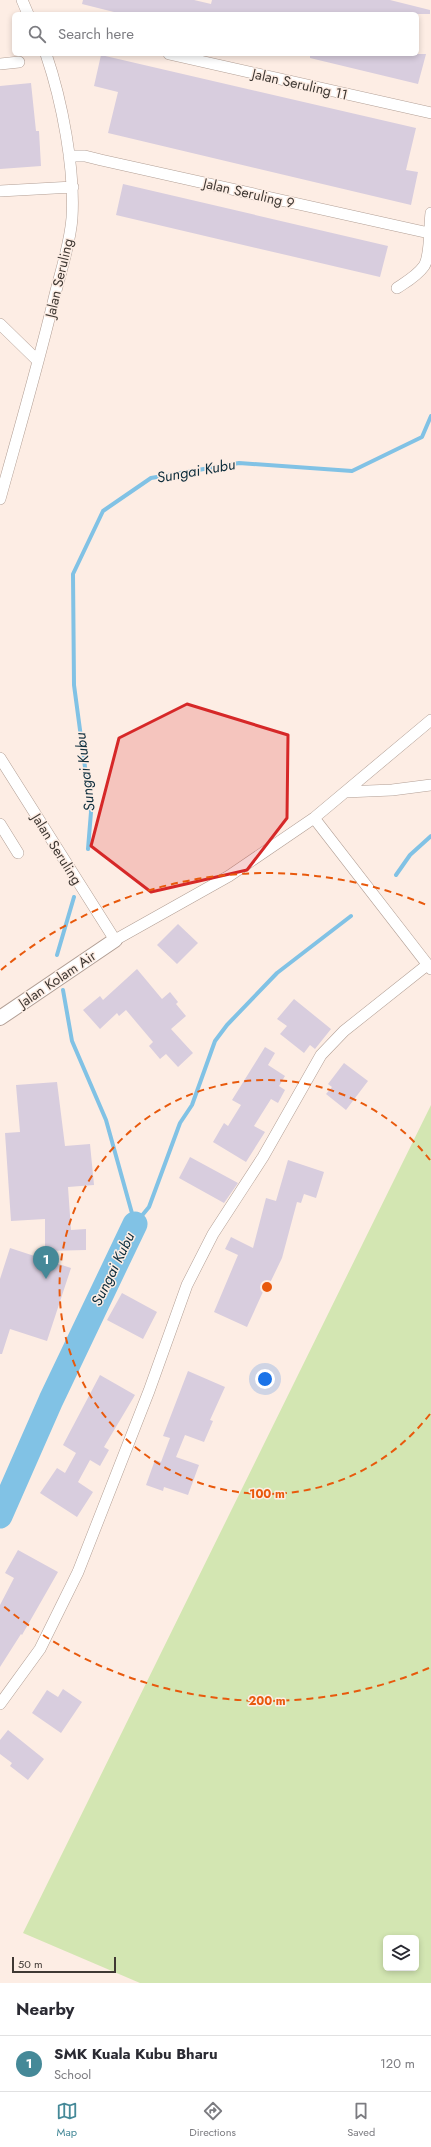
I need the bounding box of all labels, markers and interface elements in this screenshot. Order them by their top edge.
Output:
search box [12,12,419,56]
icon: search [26,23,48,45]
text: Search here [58,23,134,45]
street label: Jalan Seruling 11 [248,63,350,105]
street label: Jalan Seruling 9 [199,172,297,213]
street label: Jalan Seruling [40,236,78,322]
water label: Sungai Kubu [155,453,237,489]
water label: Sungai Kubu [69,731,101,813]
street label: Jalan Seruling [26,808,87,889]
street label: Jalan Kolam Air [13,946,100,1013]
water label: Sungai Kubu [86,1228,140,1310]
pin: 1 [33,1246,59,1279]
centre of rings [260,1280,274,1294]
your location [255,1369,275,1389]
text: 100 m [249,1485,285,1503]
text: 200 m [248,1692,286,1710]
map controls [383,1935,419,1971]
button: layers [383,1935,419,1971]
scale bar [12,1955,116,1974]
text: 50 m [18,1956,43,1972]
text: Nearby [16,1997,74,2021]
text: SMK Kuala Kubu Bharu [54,2043,218,2065]
text: 1 [26,2054,32,2073]
text: 120 m [380,2054,415,2073]
text: School [54,2065,91,2084]
tab: Map [56,2100,78,2140]
tab: Directions [189,2100,236,2140]
tab: Saved [347,2100,375,2140]

